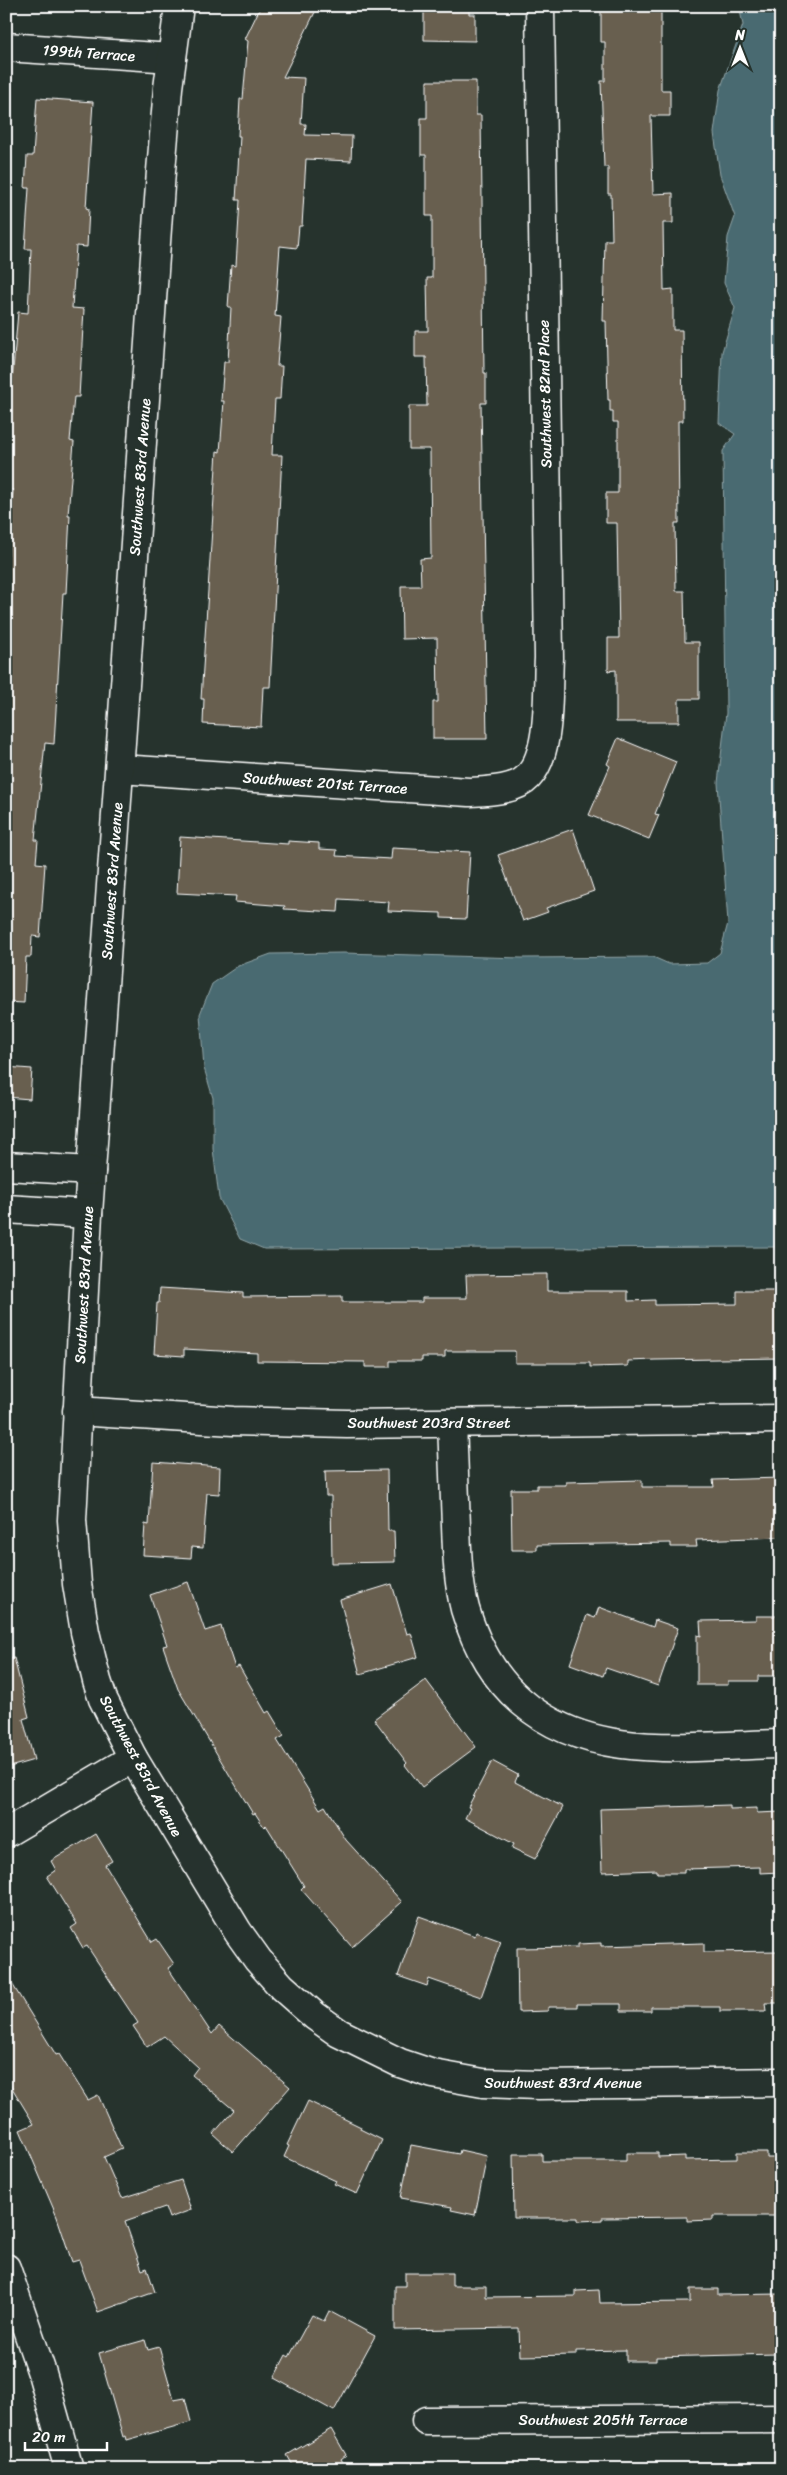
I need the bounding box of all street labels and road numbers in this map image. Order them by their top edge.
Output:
street label: 199th Terrace [42,37,136,69]
street label: Southwest 82nd Place [531,319,559,468]
street label: Southwest 83rd Avenue [122,397,158,557]
street label: Southwest 201st Terrace [242,764,408,802]
street label: Southwest 83rd Avenue [94,801,130,961]
street label: Southwest 83rd Avenue [67,1206,101,1364]
street label: Southwest 203rd Street [348,1410,511,1436]
street label: Southwest 83rd Avenue [93,1690,189,1842]
street label: Southwest 83rd Avenue [484,2070,642,2096]
street label: Southwest 205th Terrace [519,2407,687,2433]

